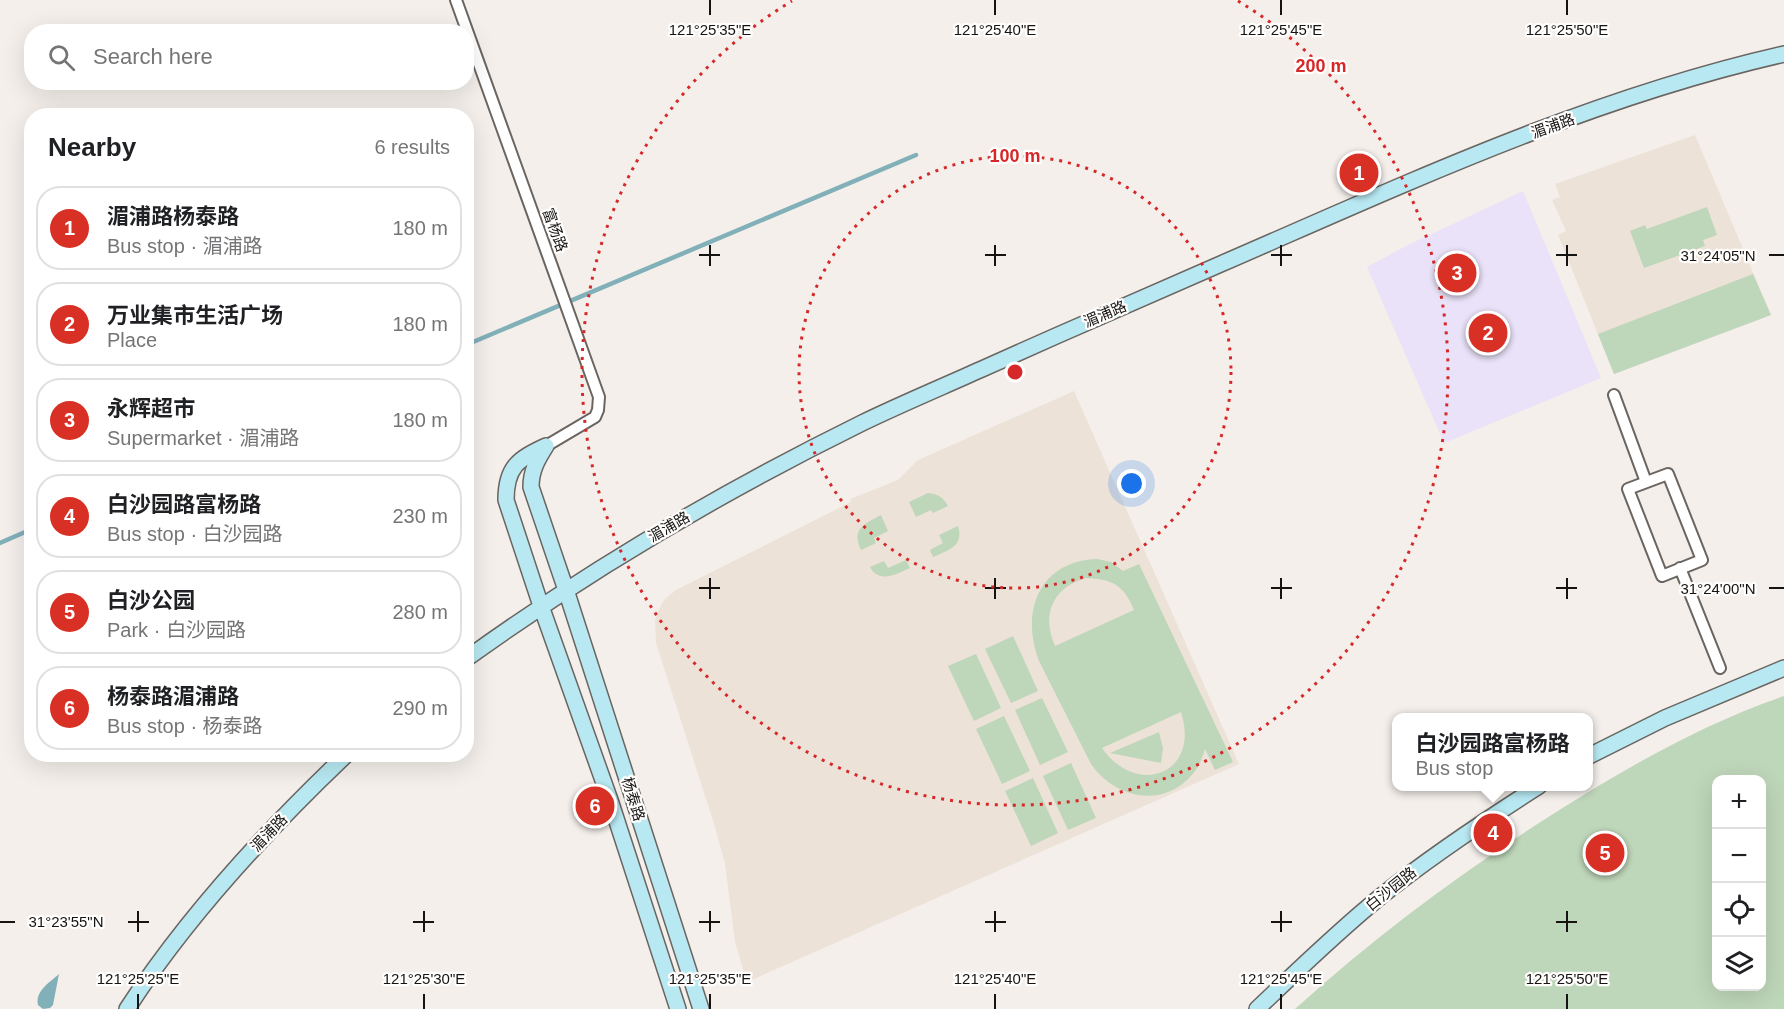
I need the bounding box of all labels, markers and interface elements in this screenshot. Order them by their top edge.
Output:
text: 121°25'35"E [669,21,751,38]
text: 121°25'40"E [954,21,1036,38]
text: 121°25'45"E [1240,21,1322,38]
text: 121°25'50"E [1526,21,1608,38]
search box [24,24,474,90]
icon: search [45,41,78,74]
text: Search here [93,44,213,69]
text: 200 m [1295,56,1347,76]
street label: 湄浦路 [1529,110,1577,141]
text: Nearby [48,132,136,162]
text: 6 results [374,136,450,158]
text: 100 m [989,146,1041,166]
pin: 1 [1340,150,1378,195]
text: 湄浦路杨泰路 [107,204,239,229]
street label: 富杨路 [540,206,571,254]
text: 1 [64,217,75,239]
text: 180 m [392,217,448,239]
text: Bus stop · 湄浦路 [107,235,263,257]
text: 31°24'05"N [1680,247,1756,264]
pin: 3 [1438,250,1476,296]
street label: 湄浦路 [1081,297,1129,330]
text: 万业集市生活广场 [107,303,283,328]
pin: 2 [1468,310,1508,356]
text: 2 [64,313,75,335]
text: 180 m [392,313,448,335]
text: Place [107,329,157,351]
centre of rings [1005,362,1025,382]
text: 永辉超市 [107,396,195,421]
text: 3 [64,409,75,431]
text: 180 m [392,409,448,431]
text: Supermarket · 湄浦路 [107,427,299,449]
your location [1117,469,1146,498]
text: 白沙园路富杨路 [107,492,261,517]
text: 4 [64,505,75,527]
text: 230 m [392,505,448,527]
street label: 湄浦路 [645,508,692,545]
text: Bus stop · 白沙园路 [107,523,283,545]
text: 31°24'00"N [1680,580,1756,597]
text: 白沙公园 [107,588,195,613]
text: 5 [64,601,75,623]
text: 280 m [392,601,448,623]
text: Park · 白沙园路 [107,619,246,641]
text: 杨泰路湄浦路 [107,684,239,709]
text: 6 [64,697,75,719]
text: 290 m [392,697,448,719]
popup [1392,713,1593,791]
text: Bus stop · 杨泰路 [107,715,263,737]
text: 白沙园路富杨路 [1415,731,1570,756]
text: Bus stop [1415,757,1493,779]
street label: 杨泰路 [619,775,648,823]
map controls [1712,775,1766,991]
button: + [1712,775,1766,829]
pin: 6 [576,784,614,828]
pin: 4 [1474,810,1512,856]
street label: 湄浦路 [247,811,290,855]
button: − [1712,829,1766,883]
pin: 5 [1586,830,1624,876]
street label: 白沙园路 [1362,863,1419,914]
button: locate [1712,883,1766,937]
text: 31°23'55"N [28,913,104,930]
button: layers [1712,937,1766,991]
text: 121°25'25"E [97,970,179,987]
text: 121°25'30"E [383,970,465,987]
text: 121°25'35"E [669,970,751,987]
text: 121°25'40"E [954,970,1036,987]
text: 121°25'45"E [1240,970,1322,987]
text: 121°25'50"E [1526,970,1608,987]

